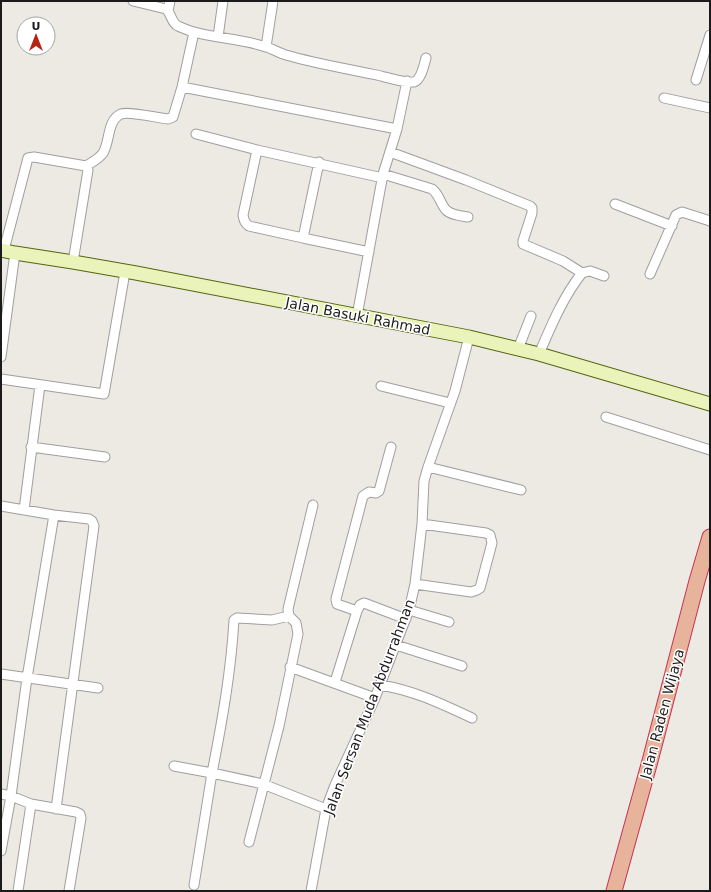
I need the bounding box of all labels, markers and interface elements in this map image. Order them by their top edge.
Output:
north arrow [16,16,56,56]
text: U [32,20,40,33]
street label: Jalan Basuki Rahmad [283,294,432,338]
street label: Jalan Sersan Muda Abdurrahman [320,597,418,818]
street label: Jalan Raden Wijaya [637,647,687,782]

